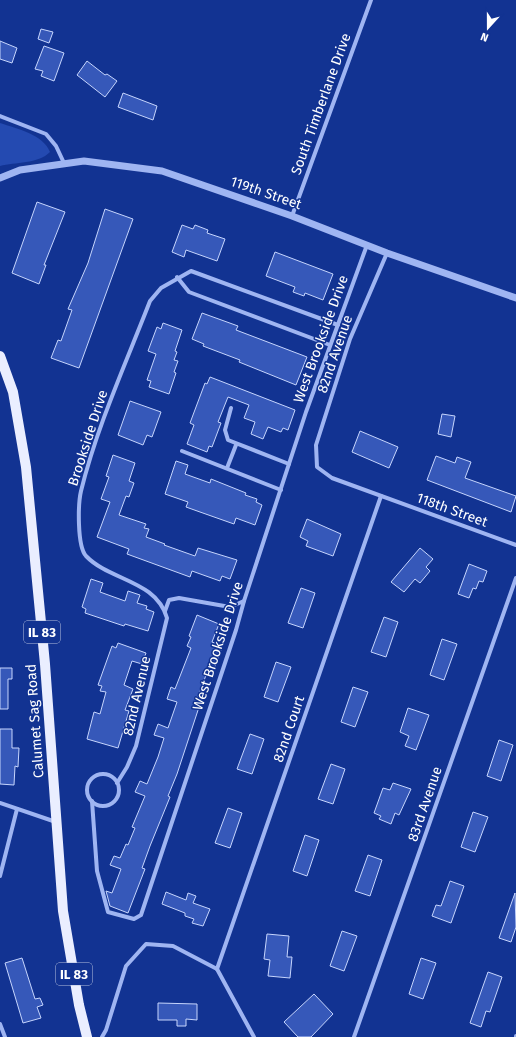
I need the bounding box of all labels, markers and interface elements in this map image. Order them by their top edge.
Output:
north arrow [468,8,508,48]
text: N [479,29,490,44]
street label: South Timberlane Drive [287,31,355,177]
street label: 119th Street [228,173,305,213]
street label: West Brookside Drive [290,273,352,405]
street label: 82nd Avenue [314,313,356,395]
street label: Brookside Drive [64,388,112,488]
street label: 118th Street [414,489,491,531]
street label: West Brookside Drive [189,579,247,713]
road number: IL 83 [24,621,60,643]
street label: 82nd Avenue [120,654,154,738]
street label: Calumet Sag Road [23,663,47,779]
street label: 82nd Court [270,693,309,764]
street label: 83rd Avenue [404,764,446,844]
road number: IL 83 [56,963,92,985]

